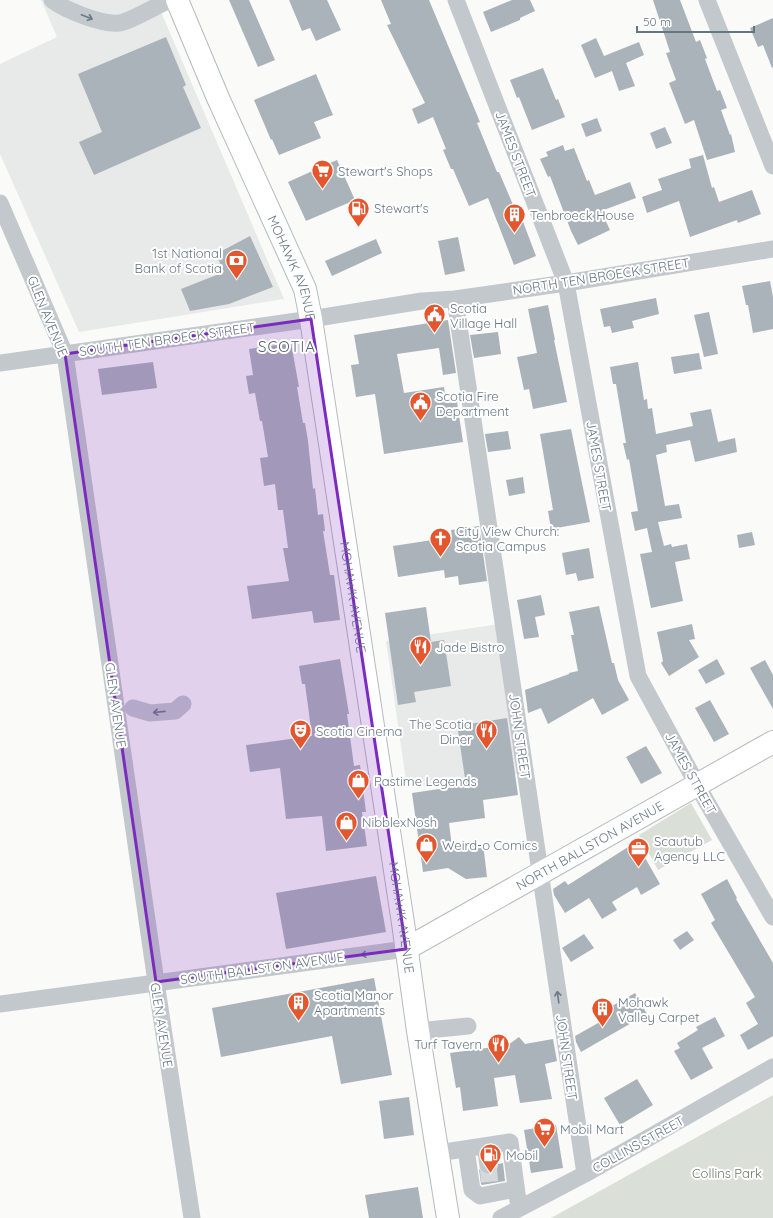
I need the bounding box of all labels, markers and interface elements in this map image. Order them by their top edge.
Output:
scale bar [637,8,754,34]
one-way arrow [80,13,92,21]
text: 50 m [643,14,671,29]
street label: JAMES STREET [492,109,540,200]
supermarket icon: Stewart's Shops [309,158,335,191]
place label: Stewart's Shops [338,163,433,179]
fuel station icon: Stewart's [346,195,372,228]
place label: Stewart's [374,200,429,216]
building icon: Tenbroeck House [502,202,528,235]
place label: Tenbroeck House [530,207,634,223]
street label: MOHAWK AVENUE [264,213,319,322]
place label: 1st National Bank of Scotia [135,245,222,276]
bank icon: 1st National Bank of Scotia [224,247,250,280]
street label: NORTH TEN BROECK STREET [512,254,691,298]
street label: GLEN AVENUE [25,273,71,359]
place label: Scotia Village Hall [450,300,517,331]
public building icon: Scotia Village Hall [421,302,447,335]
street label: SOUTH TEN BROECK STREET [78,319,256,359]
district label: SCOTIA [258,337,316,356]
place label: Scotia Fire Department [436,388,509,419]
public building icon: Scotia Fire Department [407,390,433,423]
street label: JAMES STREET [583,420,615,512]
place label: City View Church: Scotia Campus [456,523,559,554]
church icon: City View Church: Scotia Campus [428,525,454,558]
street label: MOHAWK AVENUE [337,540,370,654]
restaurant icon: Jade Bistro [407,634,433,667]
place label: Jade Bistro [436,639,505,655]
street label: GLEN AVENUE [102,661,130,749]
street label: JOHN STREET [506,692,534,780]
one-way arrow [153,709,166,716]
place label: The Scotia Diner [409,716,472,747]
theatre icon: Scotia Cinema [287,718,313,751]
restaurant icon: The Scotia Diner [474,718,500,751]
place label: Scotia Cinema [316,723,402,739]
street label: JAMES STREET [662,729,720,817]
shop icon: Pastime Legends [345,768,371,801]
place label: Pastime Legends [374,773,476,789]
street label: NORTH BALLSTON AVENUE [513,797,666,893]
shop icon: NibblexNosh [333,809,359,842]
place label: NibblexNosh [362,814,437,830]
shop icon: Weird-o Comics [414,832,440,865]
place label: Scautub Agency LLC [654,833,725,864]
office icon: Scautub Agency LLC [626,835,652,868]
place label: Weird-o Comics [442,837,537,853]
street label: MOHAWK AVENUE [386,861,418,974]
street label: SOUTH BALLSTON AVENUE [179,949,345,987]
one-way arrow [361,950,374,958]
street label: GLEN AVENUE [147,981,177,1069]
place label: Scotia Manor Apartments [314,987,394,1018]
building icon: Scotia Manor Apartments [285,989,311,1022]
one-way arrow [554,991,562,1004]
place label: Mohawk Valley Carpet [618,994,699,1025]
building icon: Mohawk Valley Carpet [590,996,616,1029]
street label: JOHN STREET [553,1013,581,1101]
restaurant icon: Turf Tavern [485,1031,511,1064]
place label: Turf Tavern [414,1036,482,1052]
street label: COLLINS STREET [589,1112,687,1176]
supermarket icon: Mobil Mart [531,1116,557,1149]
place label: Mobil Mart [560,1121,624,1137]
fuel station icon: Mobil [477,1142,503,1175]
place label: Mobil [506,1147,538,1163]
park label: Collins Park [692,1165,762,1181]

